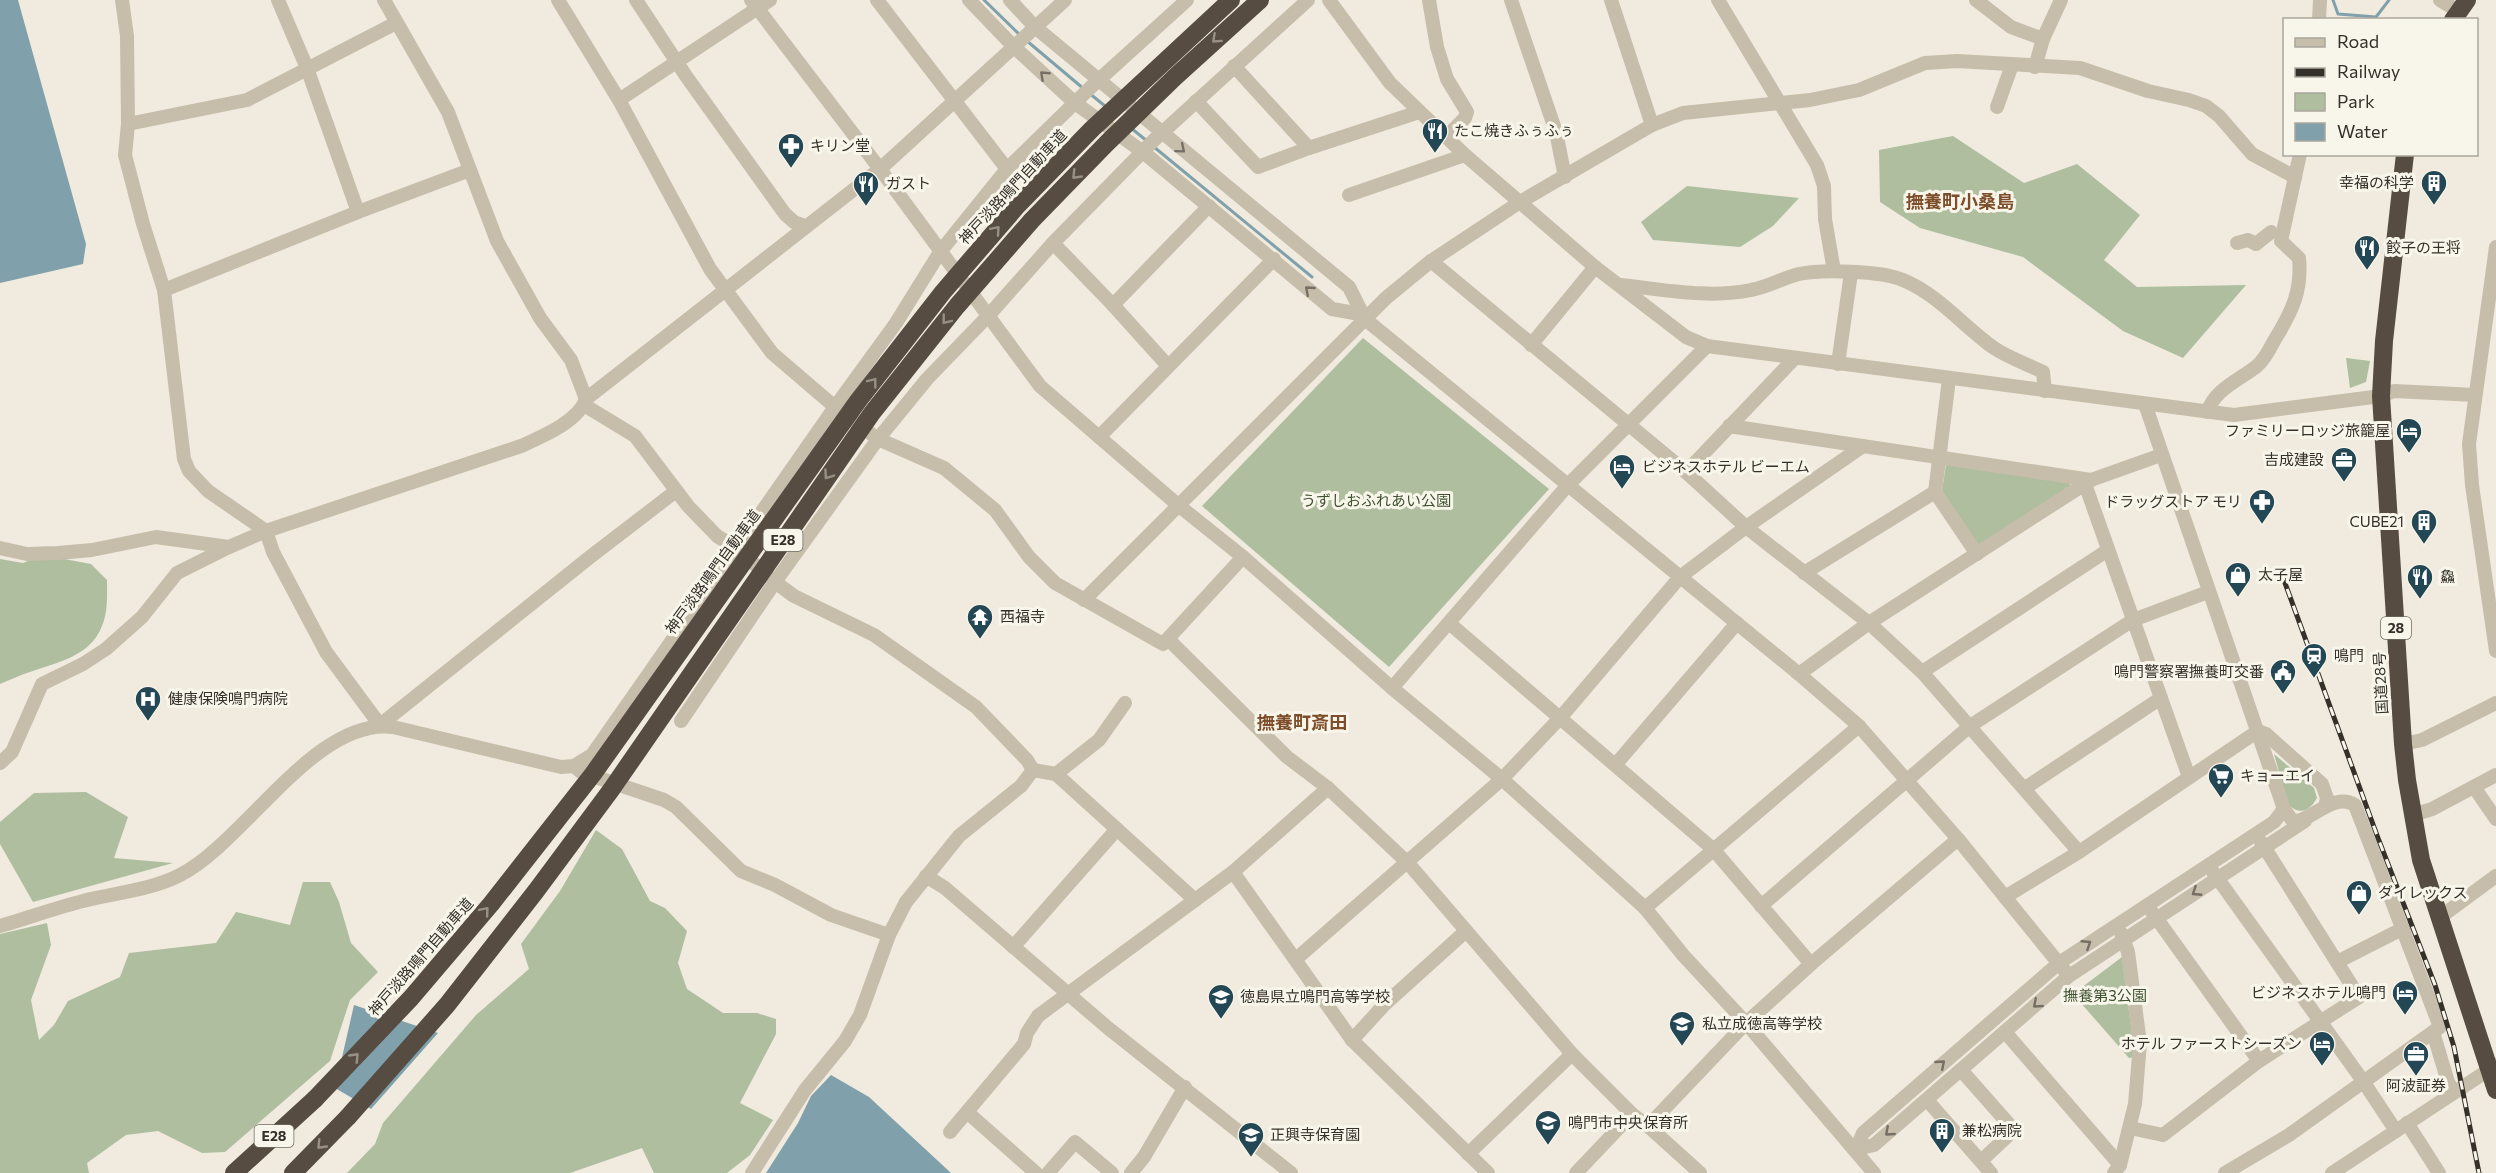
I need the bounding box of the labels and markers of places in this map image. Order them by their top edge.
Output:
restaurant icon: たこ焼きふぅふぅ [1420,116,1450,154]
place label: たこ焼きふぅふぅ [1454,121,1574,139]
pharmacy icon: キリン堂 [776,131,806,169]
place label: キリン堂 [810,136,870,154]
building icon: 幸福の科学 [2419,168,2449,206]
restaurant icon: ガスト [851,169,881,207]
place label: 幸福の科学 [2339,173,2414,191]
place label: ガスト [886,174,931,192]
restaurant icon: 餃子の王将 [2352,233,2382,271]
place label: 餃子の王将 [2386,238,2461,256]
hotel icon: ファミリーロッジ旅籠屋 [2394,416,2424,454]
place label: ファミリーロッジ旅籠屋 [2225,421,2390,439]
office icon: 吉成建設 [2329,445,2359,483]
place label: 吉成建設 [2264,450,2324,468]
hotel icon: ビジネスホテル ビーエム [1607,452,1637,490]
place label: ビジネスホテル ビーエム [1642,457,1810,475]
pharmacy icon: ドラッグストア モリ [2247,487,2277,525]
place label: ドラッグストア モリ [2104,492,2242,510]
building icon: CUBE21 [2409,507,2439,545]
place label: CUBE21 [2349,512,2404,530]
shop icon: 太子屋 [2223,560,2253,598]
restaurant icon: 鱻 [2405,562,2435,600]
place label: 太子屋 [2258,565,2303,583]
place label: 鱻 [2440,567,2455,585]
temple icon: 西福寺 [965,602,995,640]
place label: 西福寺 [1000,607,1045,625]
station icon: 鳴門 [2299,641,2329,679]
place label: 鳴門 [2334,646,2364,664]
public building icon: 鳴門警察署撫養町交番 [2268,657,2298,695]
place label: 鳴門警察署撫養町交番 [2114,662,2264,680]
hospital icon: 健康保険鳴門病院 [133,684,163,722]
place label: 健康保険鳴門病院 [168,689,288,707]
supermarket icon: キョーエイ [2206,761,2236,799]
place label: キョーエイ [2240,766,2315,784]
shop icon: ダイレックス [2344,878,2374,916]
place label: ダイレックス [2378,883,2468,901]
hotel icon: ビジネスホテル鳴門 [2390,978,2420,1016]
school or university icon: 徳島県立鳴門高等学校 [1206,982,1236,1020]
place label: ビジネスホテル鳴門 [2251,983,2386,1001]
place label: 徳島県立鳴門高等学校 [1240,987,1390,1005]
school or university icon: 私立成徳高等学校 [1667,1009,1697,1047]
place label: 私立成徳高等学校 [1702,1014,1822,1032]
hotel icon: ホテル ファーストシーズン [2307,1029,2337,1067]
place label: ホテル ファーストシーズン [2121,1034,2302,1052]
office icon: 阿波証券 [2401,1039,2431,1077]
place label: 阿波証券 [2386,1076,2446,1094]
school or university icon: 鳴門市中央保育所 [1533,1108,1563,1146]
place label: 鳴門市中央保育所 [1568,1113,1688,1131]
building icon: 兼松病院 [1927,1116,1957,1154]
school or university icon: 正興寺保育園 [1236,1120,1266,1158]
place label: 兼松病院 [1962,1121,2022,1139]
place label: 正興寺保育園 [1270,1125,1360,1143]

